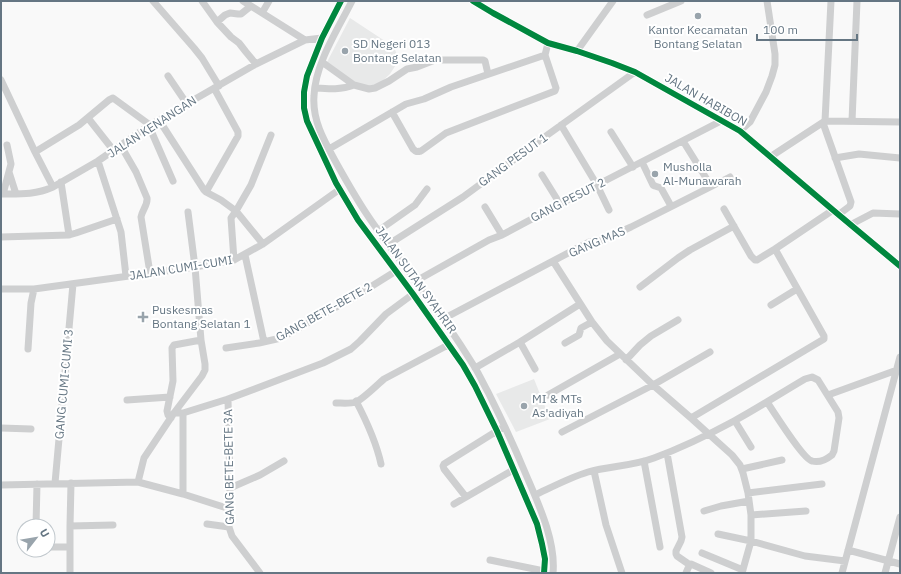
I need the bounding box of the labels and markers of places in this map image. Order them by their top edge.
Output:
marker: Kantor Kecamatan Bontang Selatan [693,11,703,21]
place label: Kantor Kecamatan Bontang Selatan [648,22,748,51]
place label: SD Negeri 013 Bontang Selatan [353,36,442,65]
marker: SD Negeri 013 Bontang Selatan [340,46,350,56]
place label: Musholla Al-Munawarah [663,159,741,188]
marker: Musholla Al-Munawarah [650,169,660,179]
place label: Puskesmas Bontang Selatan 1 [152,302,251,331]
marker: Puskesmas Bontang Selatan 1 [137,311,149,323]
place label: MI & MTs As'adiyah [532,391,584,420]
marker: MI & MTs As'adiyah [519,401,529,411]

